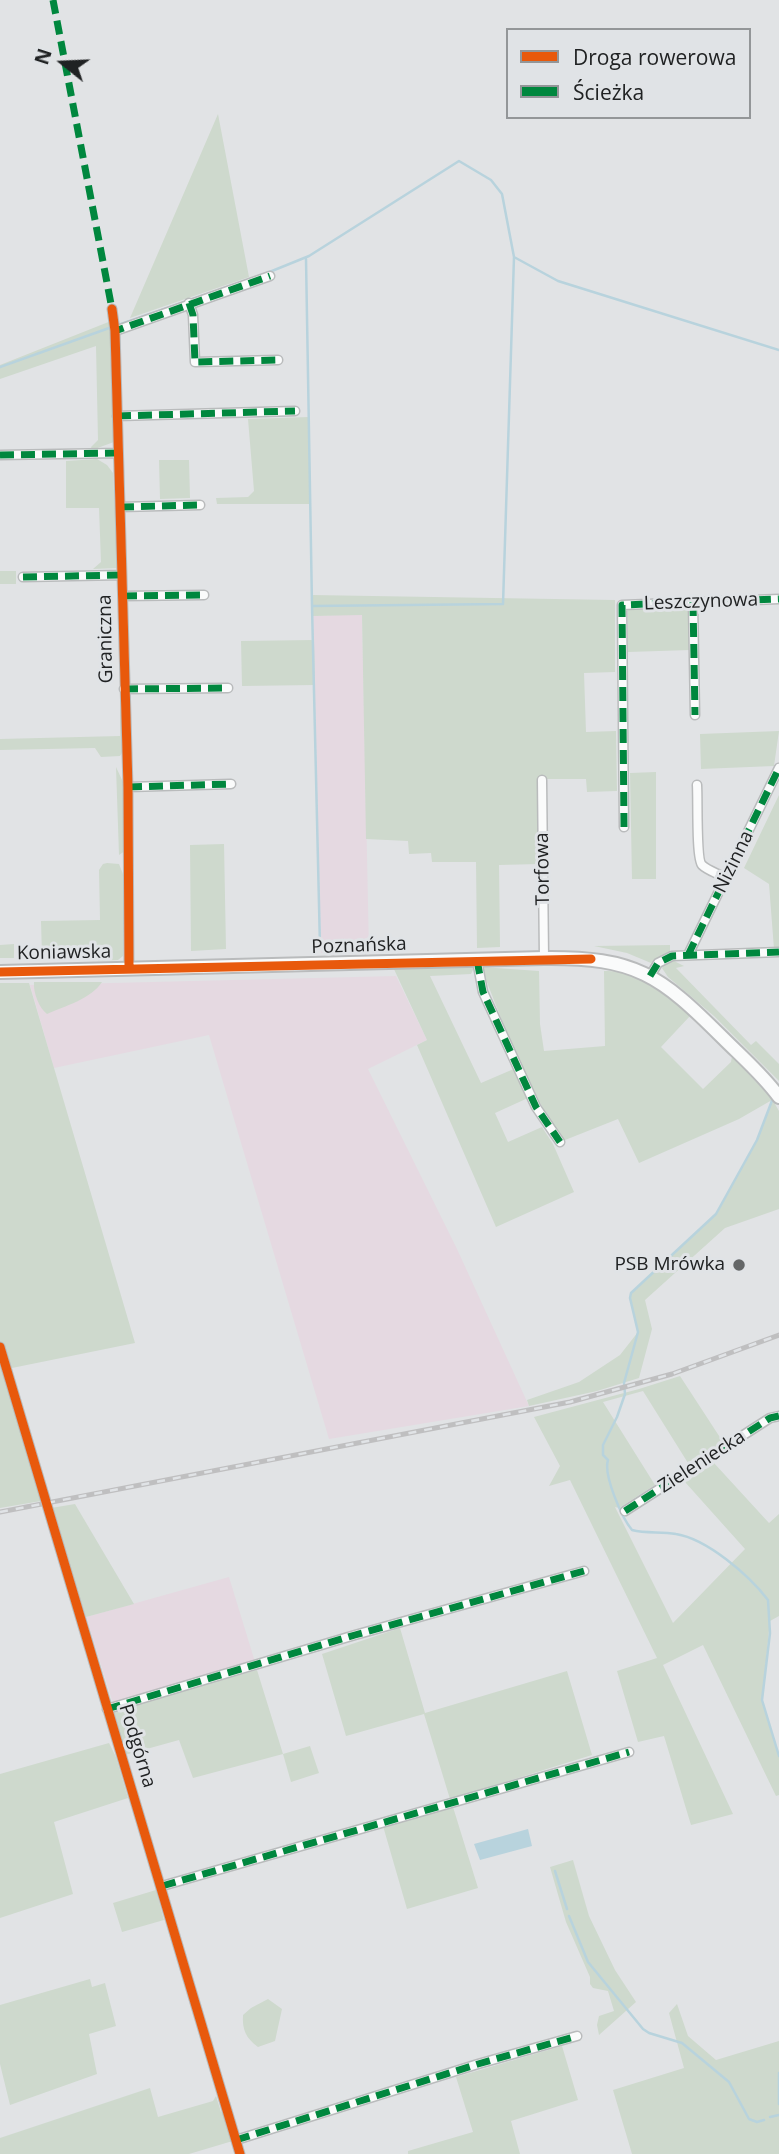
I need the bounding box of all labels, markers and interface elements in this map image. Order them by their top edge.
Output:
north arrow [28,28,98,98]
legend [506,28,751,119]
text: Droga rowerowa [573,43,736,71]
text: N [28,45,58,68]
text: Ścieżka [573,78,644,106]
street label: Leszczynowa [643,589,759,615]
street label: Graniczna [94,594,118,684]
street label: Nizinna [709,827,759,897]
street label: Torfowa [531,832,555,906]
street label: Poznańska [311,933,407,959]
street label: Koniawska [17,941,111,965]
place label: PSB Mrówka [614,1254,725,1276]
marker: PSB Mrówka [731,1257,747,1273]
street label: Zieleniecka [654,1426,750,1498]
street label: Podgórna [113,1701,161,1791]

